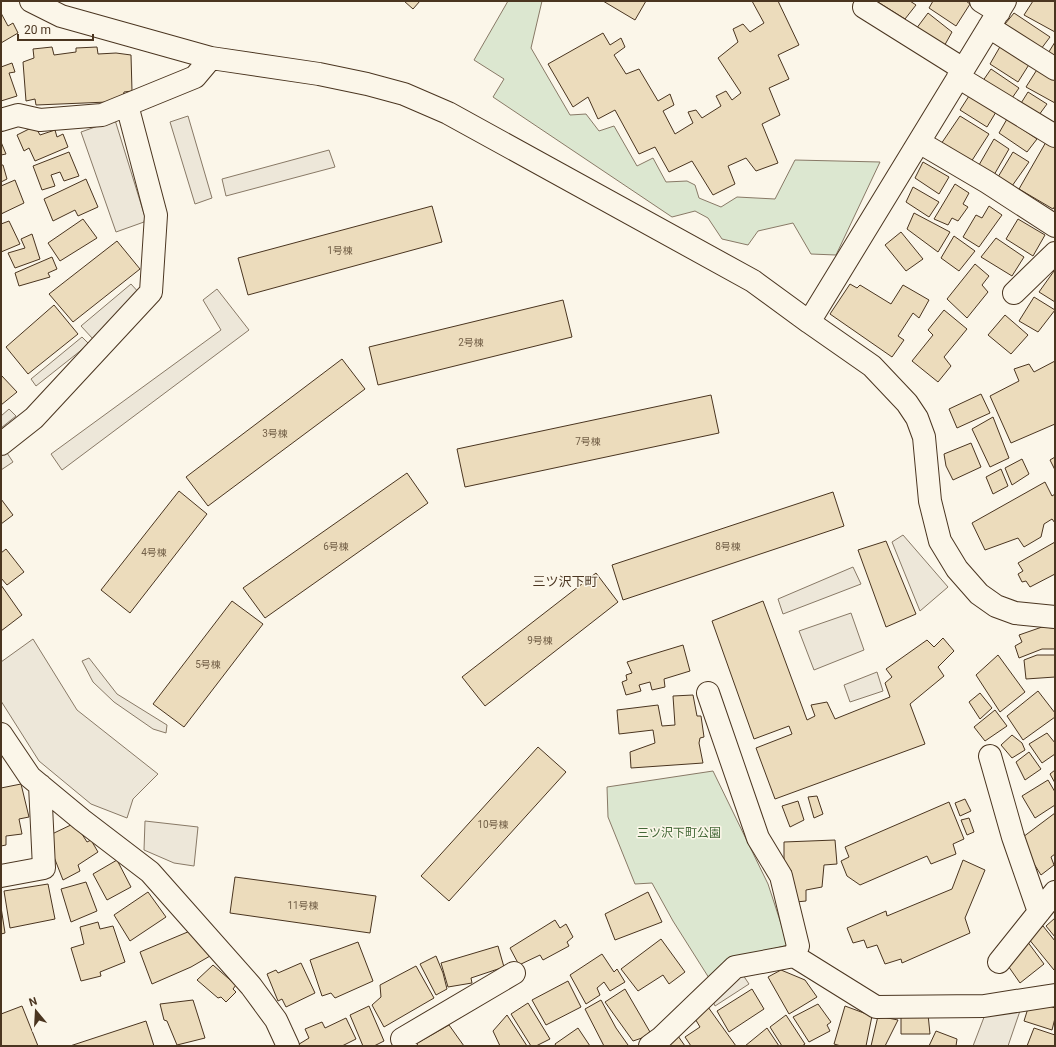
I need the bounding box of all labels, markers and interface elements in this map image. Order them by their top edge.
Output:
scale bar [18,16,93,42]
text: 20 m [24,23,51,37]
house number: 1号棟 [327,245,353,256]
house number: 2号棟 [458,337,484,348]
house number: 3号棟 [262,428,288,439]
house number: 7号棟 [575,436,601,447]
house number: 6号棟 [323,541,349,552]
house number: 8号棟 [715,541,741,552]
house number: 4号棟 [141,547,167,558]
district label: 三ツ沢下町 [532,574,598,589]
house number: 9号棟 [527,635,553,646]
house number: 5号棟 [195,659,221,670]
house number: 10号棟 [477,819,509,830]
park label: 三ツ沢下町公園 [637,826,721,840]
house number: 11号棟 [287,900,319,911]
north arrow [16,991,56,1031]
text: N [27,995,39,1009]

